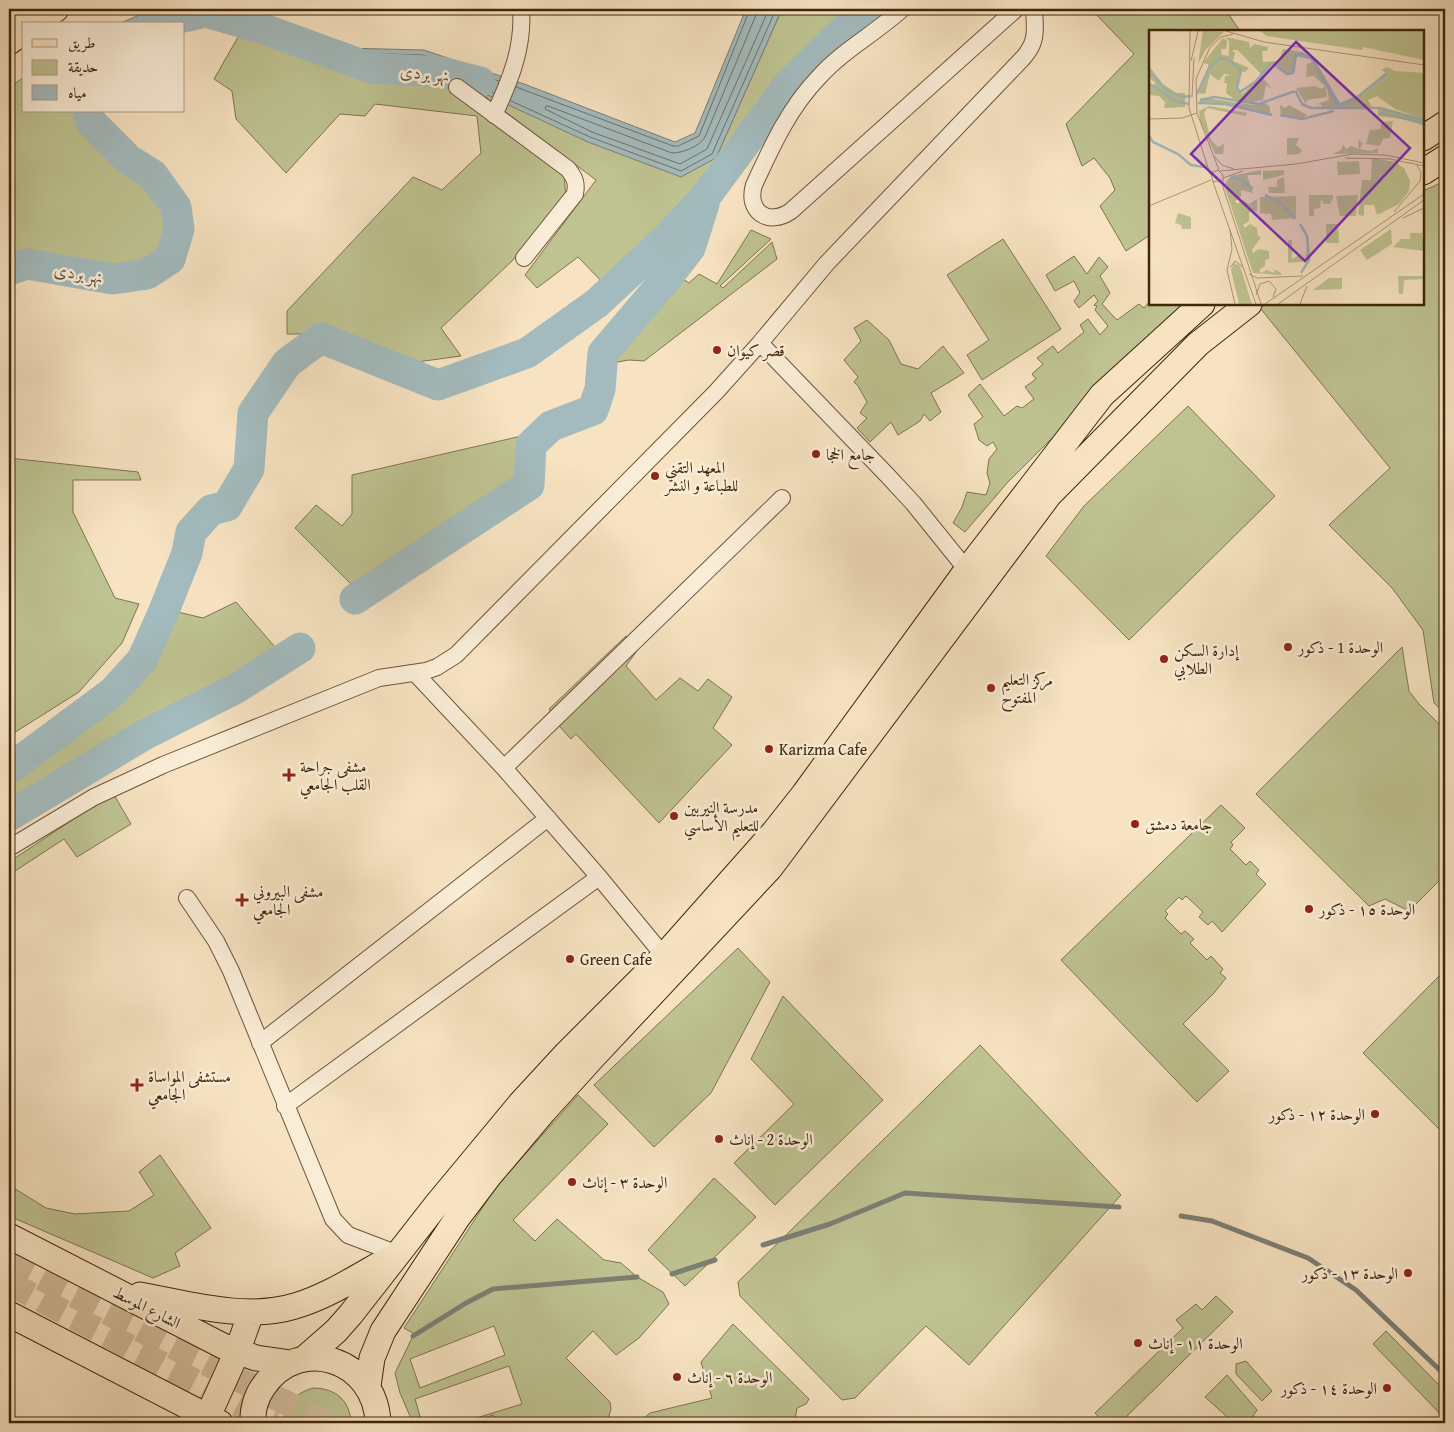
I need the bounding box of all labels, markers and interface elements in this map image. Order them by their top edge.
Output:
legend [22,22,185,112]
inset map [1149,30,1424,305]
text: طريق [68,32,95,53]
text: حديقة [68,56,98,77]
water label: نهر بردى [399,57,451,89]
text: مياه [68,82,86,103]
water label: نهر بردى [52,255,106,291]
place label: قصر كيوان [727,338,785,362]
marker: قصر كيوان [711,344,723,356]
place label: جامع الخجا [826,442,875,470]
marker: جامع الخجا [810,448,822,460]
place label: المعهد التقني للطباعة و النشر [663,455,738,497]
marker: المعهد التقني للطباعة و النشر [649,470,661,482]
place label: الوحدة 1 - ذكور [1296,635,1383,659]
place label: إدارة السكن الطلابي [1174,638,1240,681]
marker: الوحدة 1 - ذكور [1282,641,1294,653]
marker: إدارة السكن الطلابي [1158,653,1170,665]
place label: مركز التعليم المفتوح [1001,667,1053,712]
marker: مركز التعليم المفتوح [985,682,997,694]
place label: Karizma Cafe [779,737,867,761]
marker: Karizma Cafe [763,743,775,755]
place label: مشفى جراحة القلب الجامعي [300,754,371,800]
marker: مشفى جراحة القلب الجامعي [282,768,296,782]
place label: مدرسة النيربين للتعليم الأساسي [684,795,759,842]
marker: مدرسة النيربين للتعليم الأساسي [668,810,680,822]
place label: جامعة دمشق [1145,812,1212,836]
marker: جامعة دمشق [1129,818,1141,830]
place label: مشفى البيروني الجامعي [253,879,323,925]
marker: مشفى البيروني الجامعي [235,893,249,907]
place label: الوحدة ١٥ - ذكور [1317,897,1415,921]
marker: الوحدة ١٥ - ذكور [1303,903,1315,915]
place label: Green Cafe [580,947,652,971]
marker: Green Cafe [564,953,576,965]
place label: مستشفى المواساة الجامعي [148,1064,231,1110]
marker: مستشفى المواساة الجامعي [130,1078,144,1092]
place label: الوحدة ١٢ - ذكور [1267,1102,1365,1126]
marker: الوحدة ١٢ - ذكور [1369,1108,1381,1120]
place label: الوحدة 2 - إناث [729,1127,813,1151]
marker: الوحدة 2 - إناث [713,1133,725,1145]
place label: الوحدة ٣ - إناث [582,1170,667,1194]
marker: الوحدة ٣ - إناث [566,1176,578,1188]
place label: الوحدة ١٣ - ذكور [1300,1261,1398,1285]
marker: الوحدة ١٣ - ذكور [1402,1267,1414,1279]
street label: الشارع الموسط [108,1280,185,1336]
place label: الوحدة ١١ - إناث [1148,1331,1243,1355]
marker: الوحدة ١١ - إناث [1132,1337,1144,1349]
place label: الوحدة ٦ - إناث [687,1365,772,1389]
marker: الوحدة ٦ - إناث [671,1371,683,1383]
place label: الوحدة ١٤ - ذكور [1279,1376,1377,1400]
marker: الوحدة ١٤ - ذكور [1381,1382,1393,1394]

